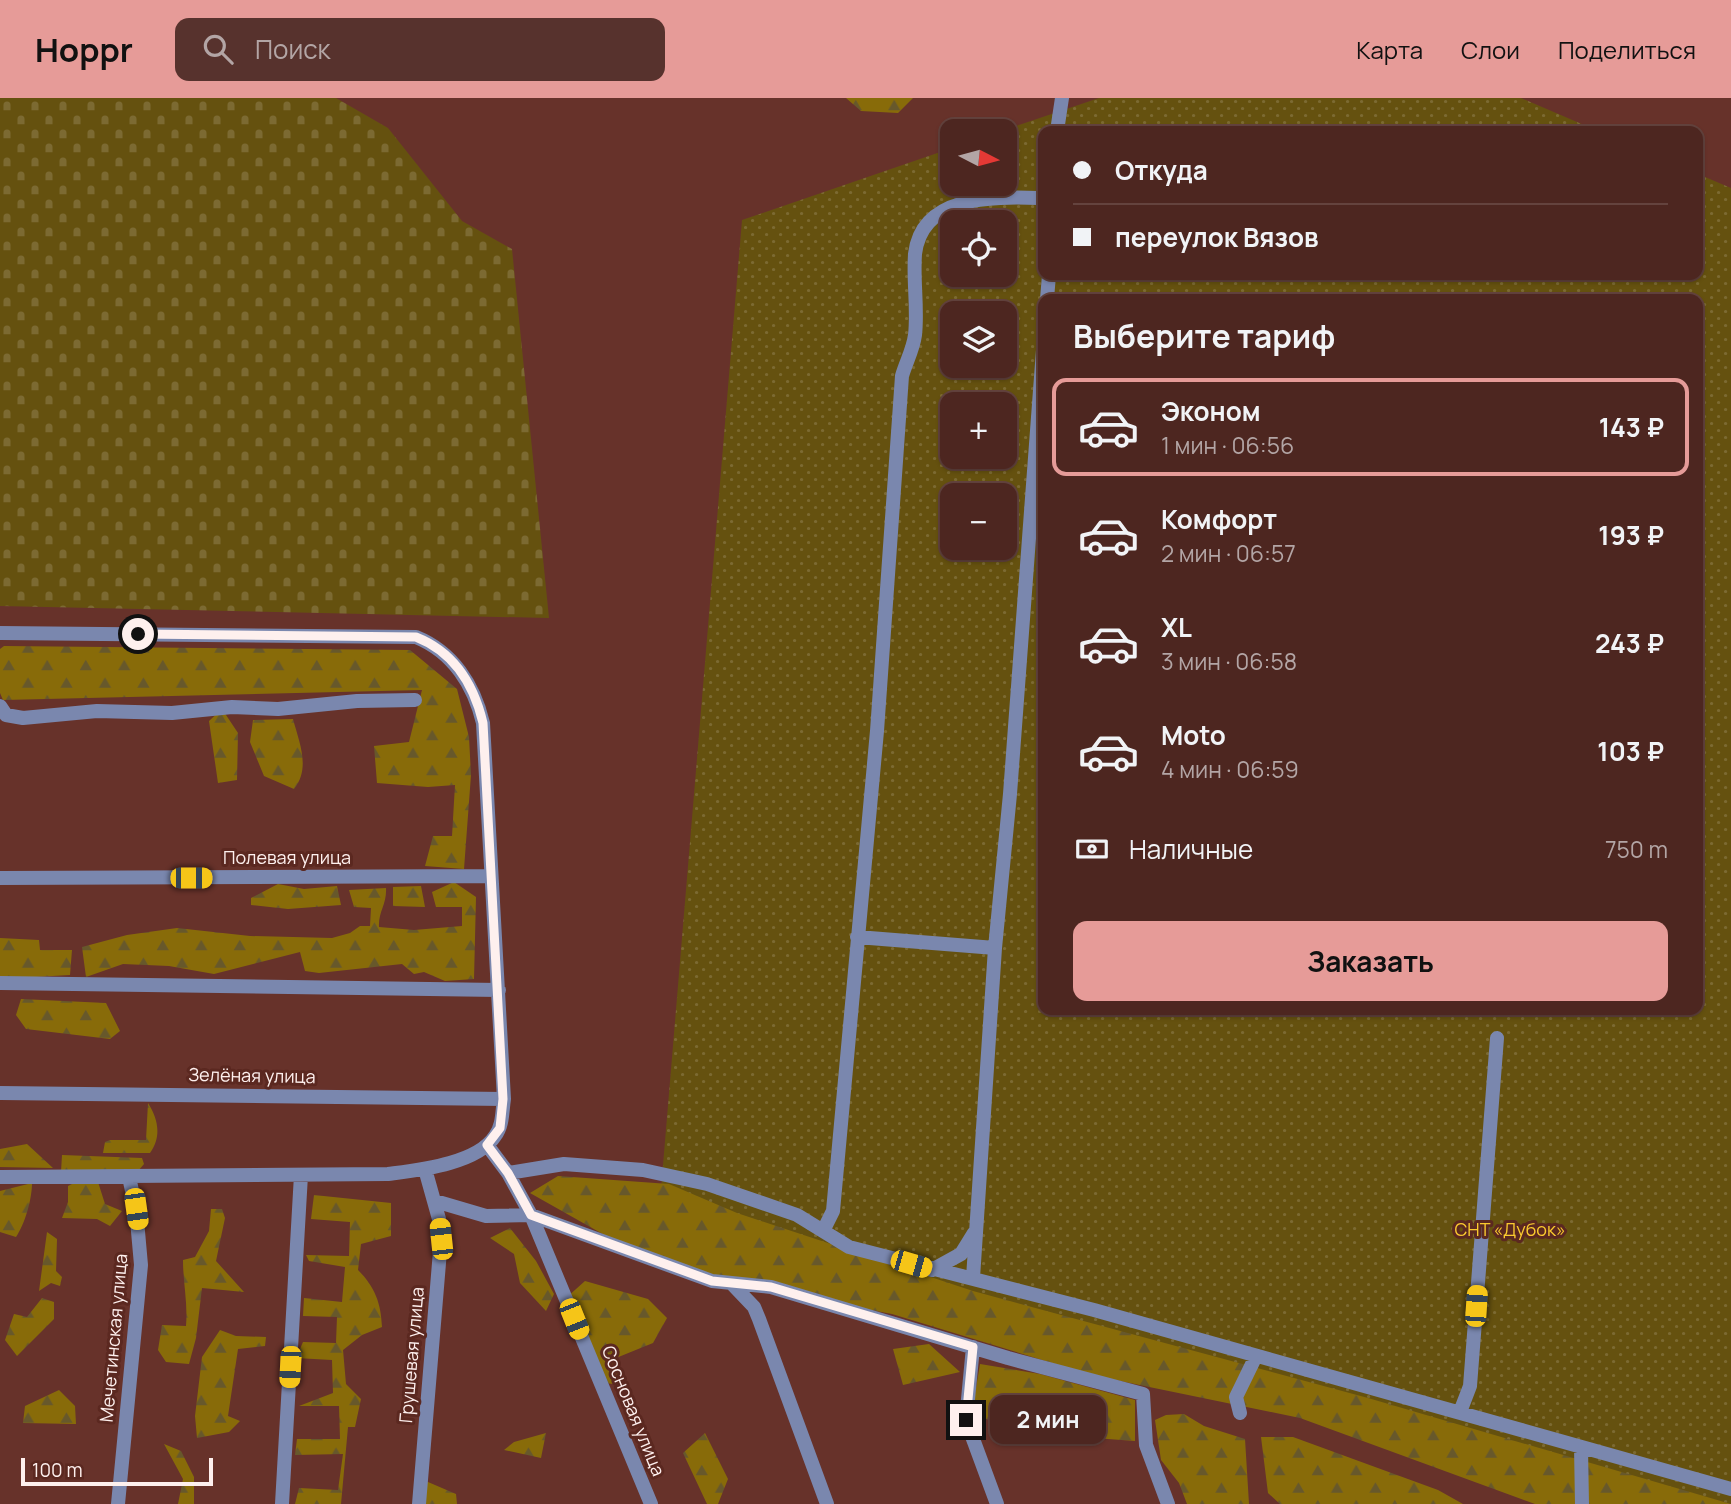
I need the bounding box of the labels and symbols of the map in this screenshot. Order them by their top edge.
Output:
north arrow [940,119,1017,196]
route start [122,618,154,650]
street label: Полевая улица [223,845,351,869]
car [171,868,213,889]
street label: Зелёная улица [188,1062,316,1088]
car [123,1187,150,1231]
car [429,1217,454,1261]
park label: СНТ «Дубок» [1454,1217,1566,1241]
car [888,1248,935,1280]
street label: Мечетинская улица [94,1253,132,1423]
car [1465,1284,1488,1328]
street label: Грушевая улица [393,1286,429,1424]
car [557,1296,592,1342]
street label: Сосновая улица [597,1342,671,1479]
car [279,1345,302,1389]
callout: 2 мин [990,1396,1106,1444]
route end [950,1404,982,1436]
scale bar [21,1455,214,1487]

